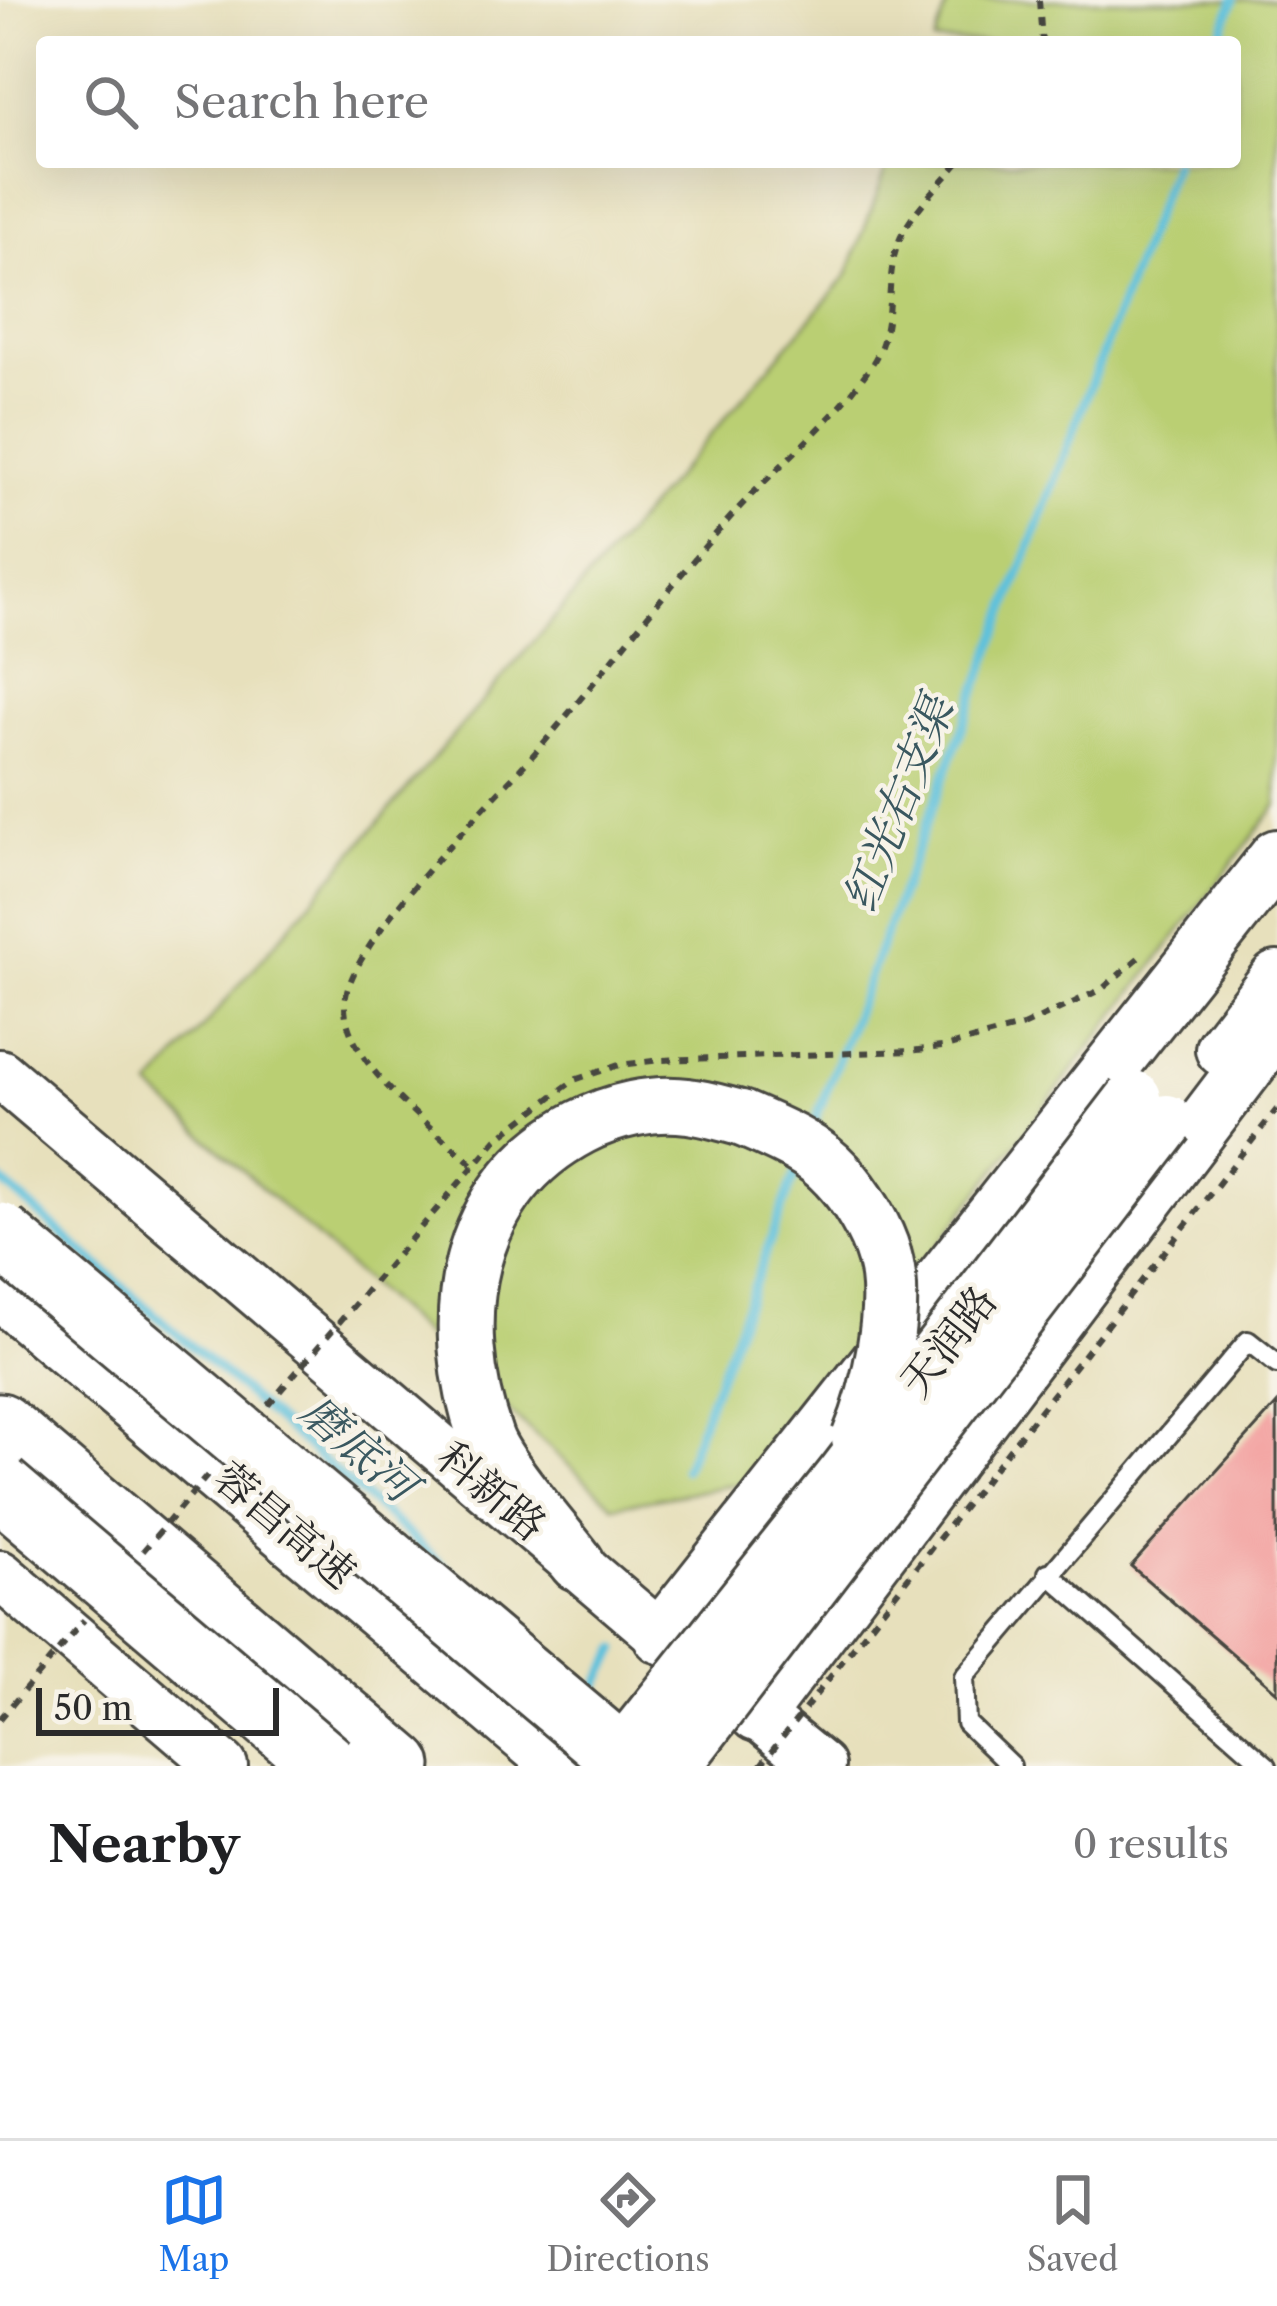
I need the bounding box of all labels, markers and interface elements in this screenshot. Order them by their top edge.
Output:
search box [36,36,1241,168]
icon: search [78,69,144,135]
text: Search here [174,74,429,130]
water label: 红光右支渠 [832,683,967,919]
street label: 天润路 [889,1275,1007,1407]
water label: 磨底河 [290,1383,434,1518]
street label: 科新路 [427,1431,557,1551]
street label: 蓉昌高速 [204,1451,366,1599]
scale bar [36,1682,279,1735]
text: 50 m [54,1688,132,1729]
text: Nearby [48,1813,240,1875]
text: 0 results [1073,1820,1229,1868]
tab: Map [159,2167,229,2280]
tab: Directions [547,2167,710,2280]
tab: Saved [1027,2167,1118,2280]

